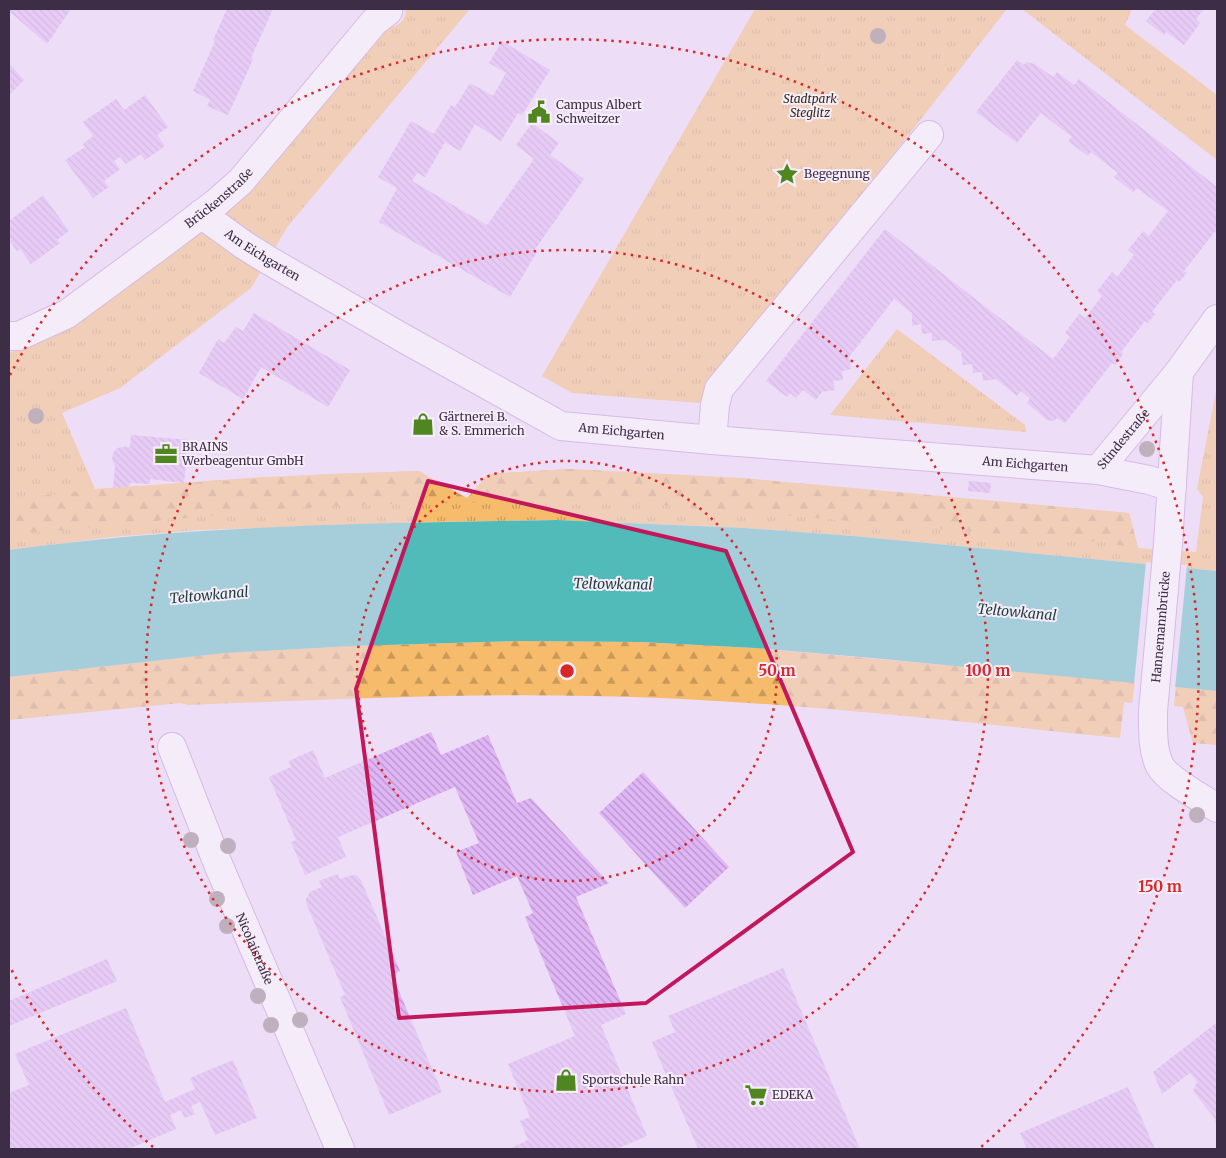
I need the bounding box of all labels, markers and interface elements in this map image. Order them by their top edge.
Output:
park label: Stadtpark Steglitz [783,91,837,120]
place label: Campus Albert Schweitzer [556,97,642,126]
public building icon: Campus Albert Schweitzer [526,99,552,125]
place icon: Begegnung [774,161,800,187]
street label: Brückenstraße [182,165,256,231]
place label: Begegnung [804,166,871,181]
street label: Am Eichgarten [221,225,303,284]
street label: Stindestraße [1094,406,1152,472]
place label: Gärtnerei B. & S. Emmerich [439,409,525,438]
shop icon: Gärtnerei B. & S. Emmerich [410,411,436,437]
street label: Am Eichgarten [577,420,665,443]
place label: BRAINS Werbeagentur GmbH [181,439,304,468]
office icon: BRAINS Werbeagentur GmbH [153,441,179,467]
street label: Am Eichgarten [981,453,1069,475]
street label: Hannemannbrücke [1148,571,1173,683]
water label: Teltowkanal [573,574,653,594]
water label: Teltowkanal [169,583,249,607]
water label: Teltowkanal [977,600,1057,624]
text: 50 m [758,661,796,680]
text: 100 m [966,661,1010,680]
centre of rings [558,662,576,680]
text: 150 m [1138,877,1182,896]
street label: Nicolaistraße [233,910,277,987]
shop icon: Sportschule Rahn [553,1067,579,1093]
place label: Sportschule Rahn [582,1072,684,1087]
supermarket icon: EDEKA [743,1082,769,1108]
place label: EDEKA [772,1087,814,1102]

